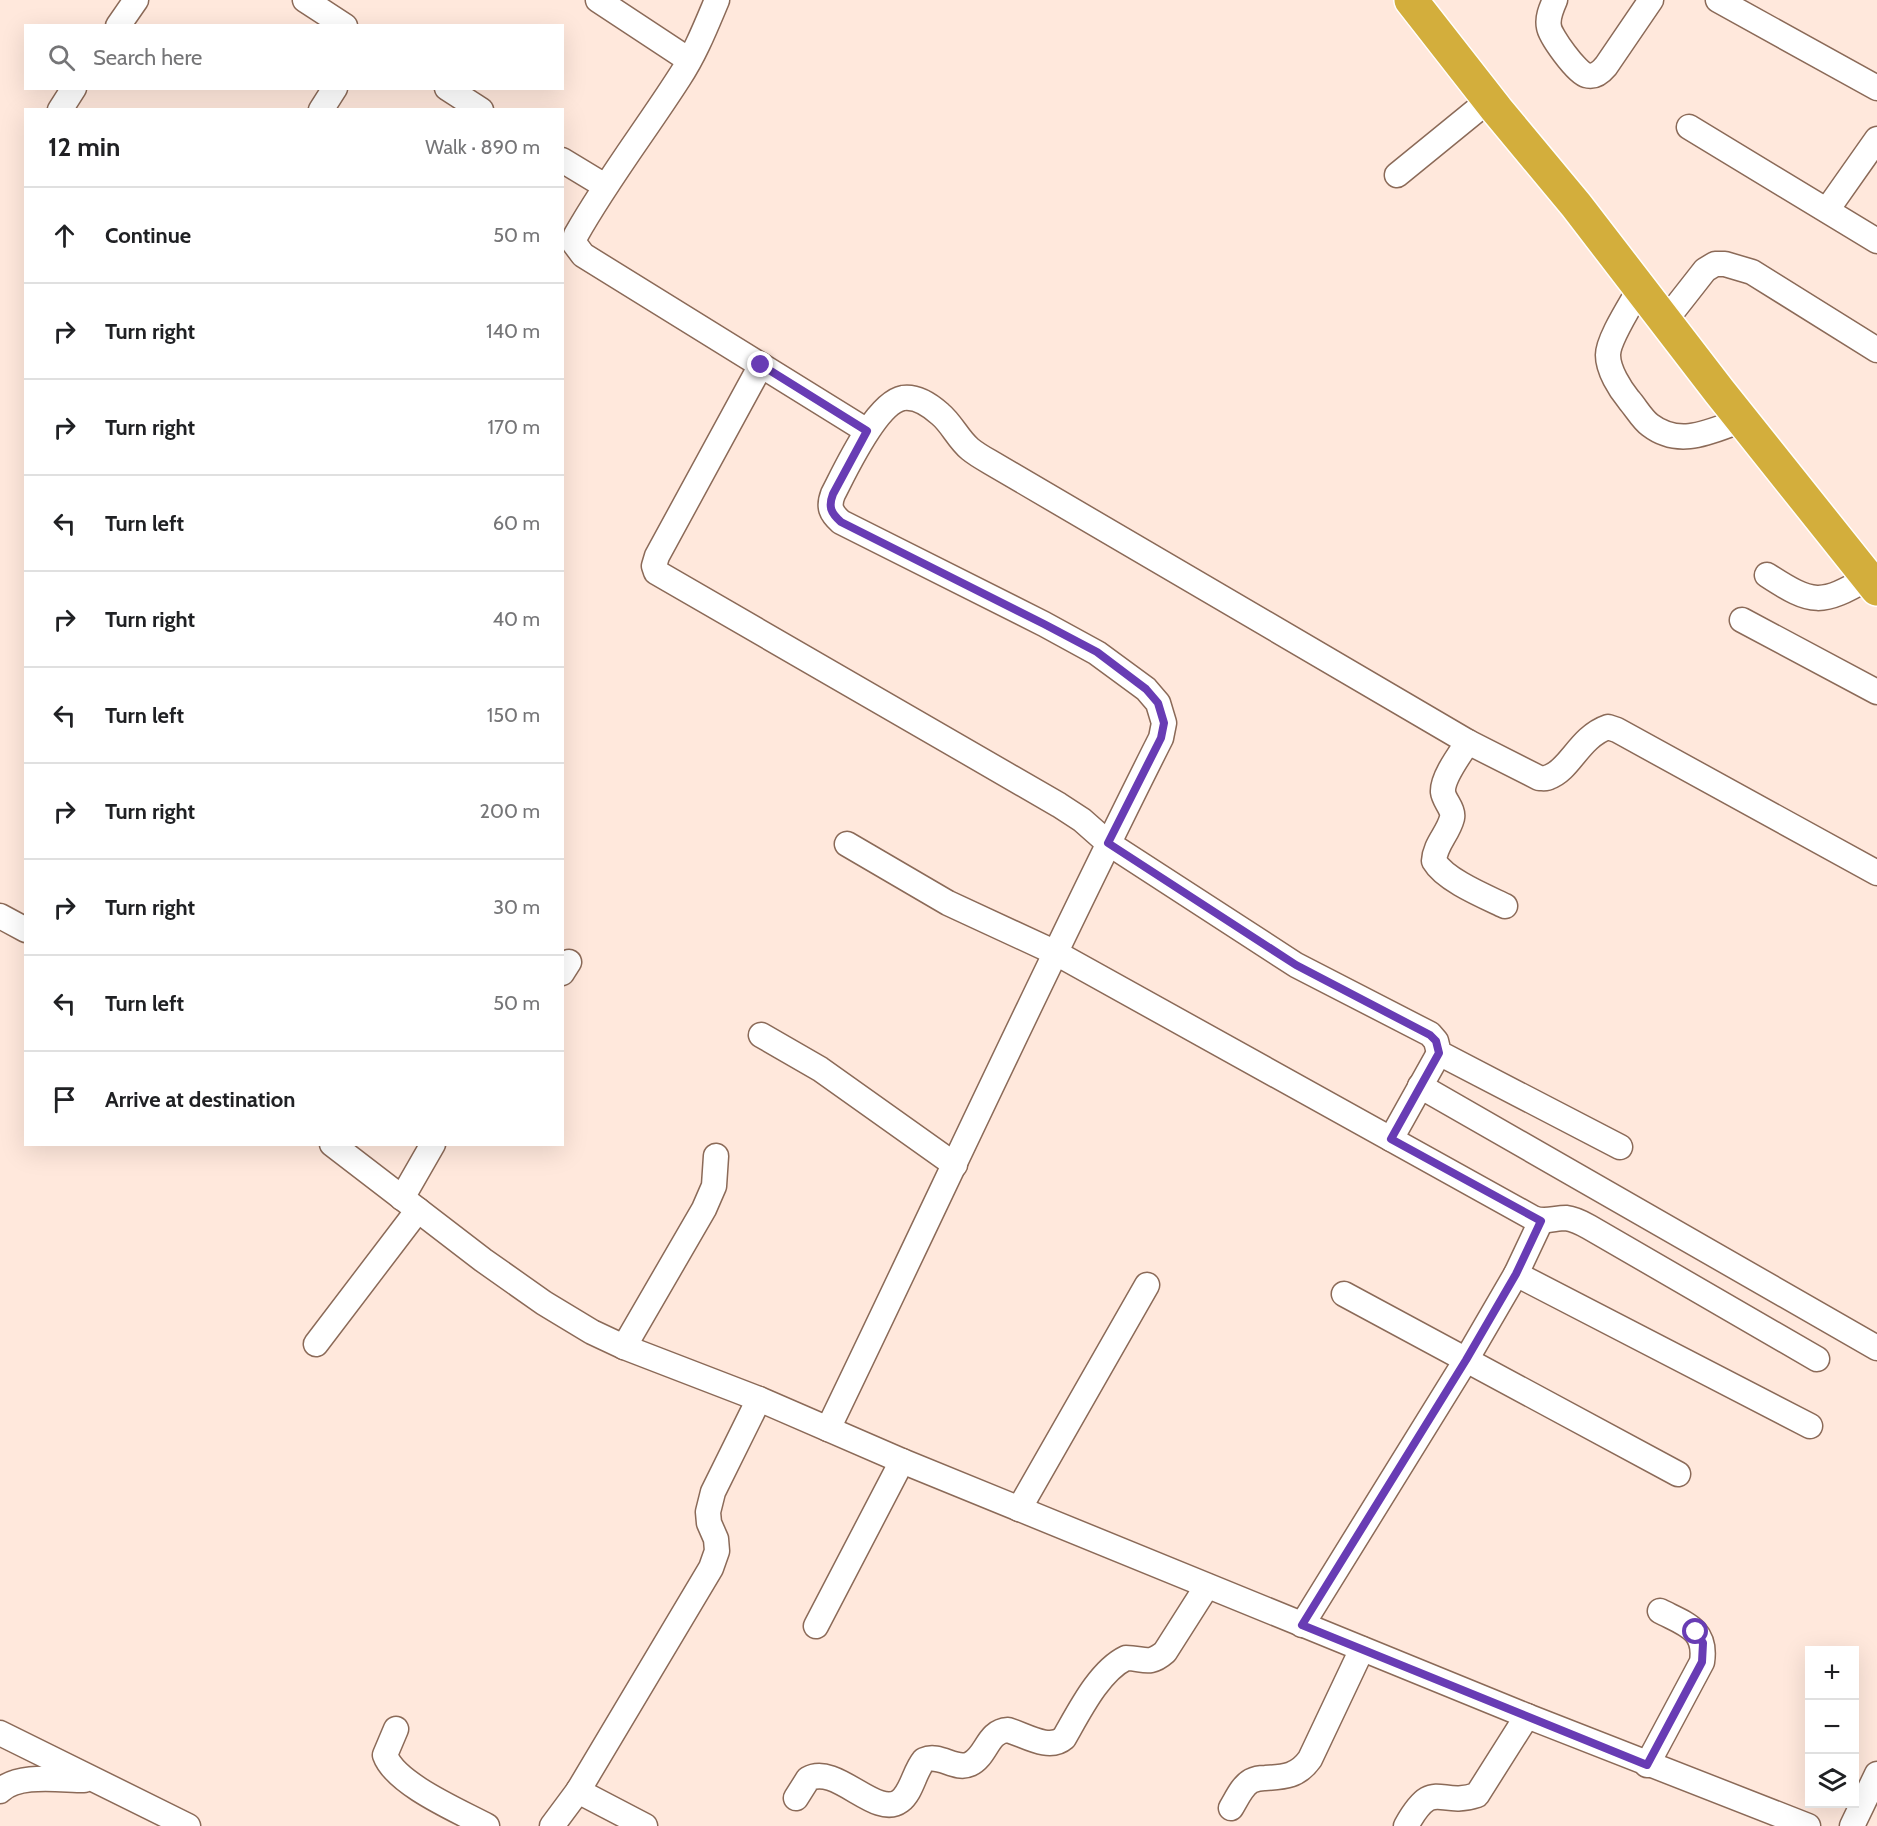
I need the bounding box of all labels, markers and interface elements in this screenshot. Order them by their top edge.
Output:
search box [24,24,564,90]
icon: search [45,41,78,74]
text: Search here [93,44,202,71]
text: 12 min [48,131,120,163]
text: Walk · 890 m [425,135,540,159]
icon: ahead [48,219,81,252]
text: Continue [105,222,191,249]
text: 50 m [493,223,540,247]
icon: right [48,315,81,348]
text: Turn right [105,318,195,345]
text: 140 m [486,319,540,343]
route end [747,351,773,377]
icon: right [48,411,81,444]
text: Turn right [105,414,195,441]
text: 170 m [488,415,540,439]
icon: left [48,507,81,540]
text: Turn left [105,510,184,537]
text: 60 m [493,511,540,535]
icon: right [48,603,81,636]
text: Turn right [105,606,195,633]
text: 40 m [492,607,540,631]
icon: left [48,699,81,732]
text: Turn left [105,702,184,729]
text: 150 m [487,703,540,727]
icon: right [48,795,81,828]
text: Turn right [105,798,195,825]
text: 200 m [480,799,540,823]
icon: right [48,891,81,924]
text: Turn right [105,894,195,921]
text: 30 m [493,895,540,919]
icon: left [48,987,81,1020]
text: Turn left [105,990,184,1017]
text: 50 m [493,991,540,1015]
icon: arrive [48,1083,81,1116]
text: Arrive at destination [105,1086,295,1113]
route start [1682,1618,1708,1644]
map controls [1805,1646,1859,1808]
button: + [1805,1646,1859,1700]
button: − [1805,1700,1859,1754]
button: layers [1805,1754,1859,1808]

